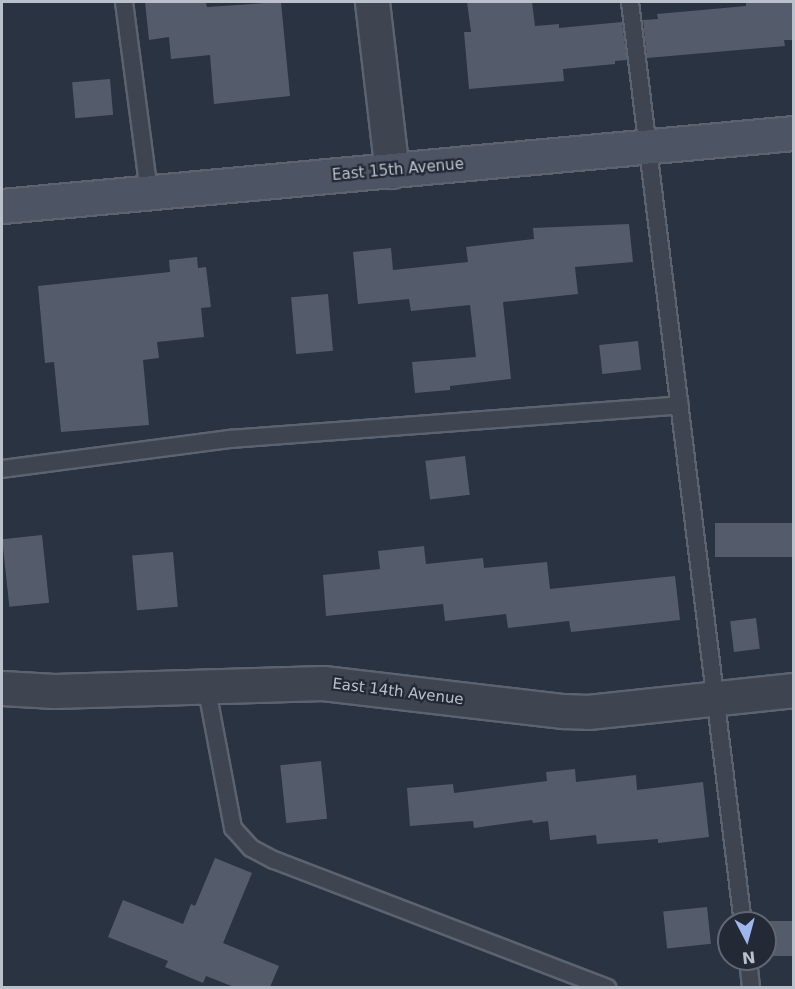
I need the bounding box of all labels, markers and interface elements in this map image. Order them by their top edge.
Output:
street label: East 15th Avenue [331,155,465,185]
street label: East 14th Avenue [331,675,465,709]
north arrow [717,911,777,971]
text: N [741,947,756,968]

